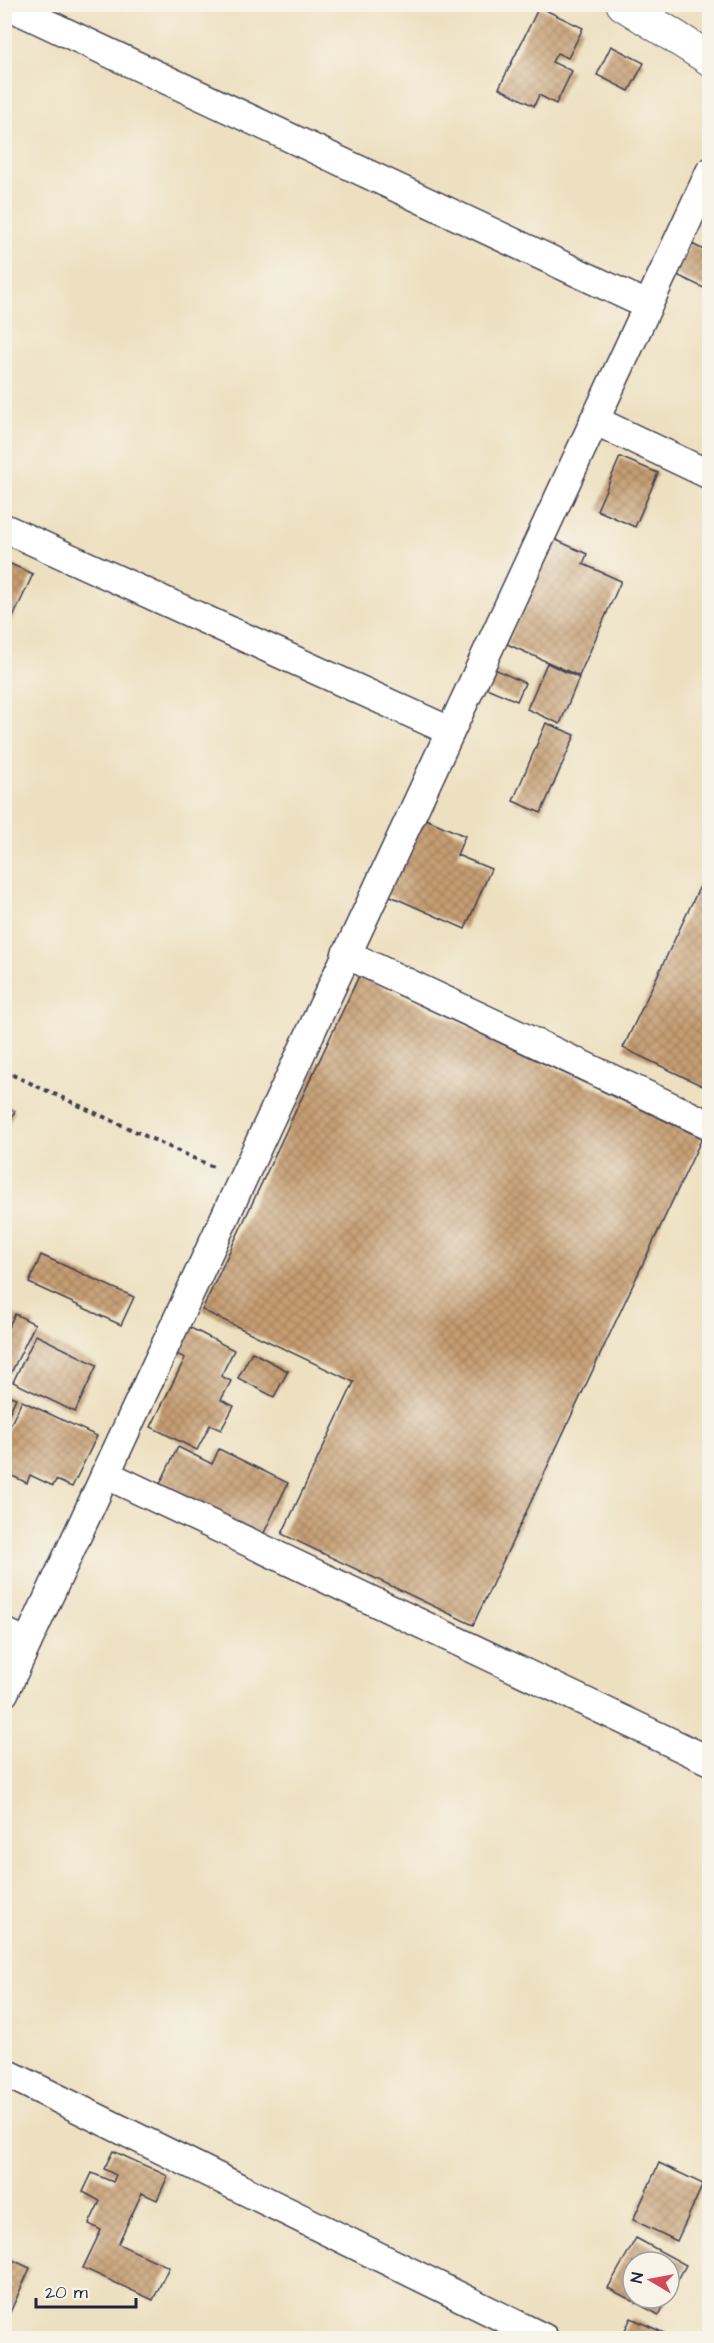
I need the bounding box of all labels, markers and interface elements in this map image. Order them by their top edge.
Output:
north arrow [621,2250,681,2310]
scale bar [36,2271,136,2309]
text: N [626,2271,649,2284]
text: 20 m [45,2280,88,2305]

